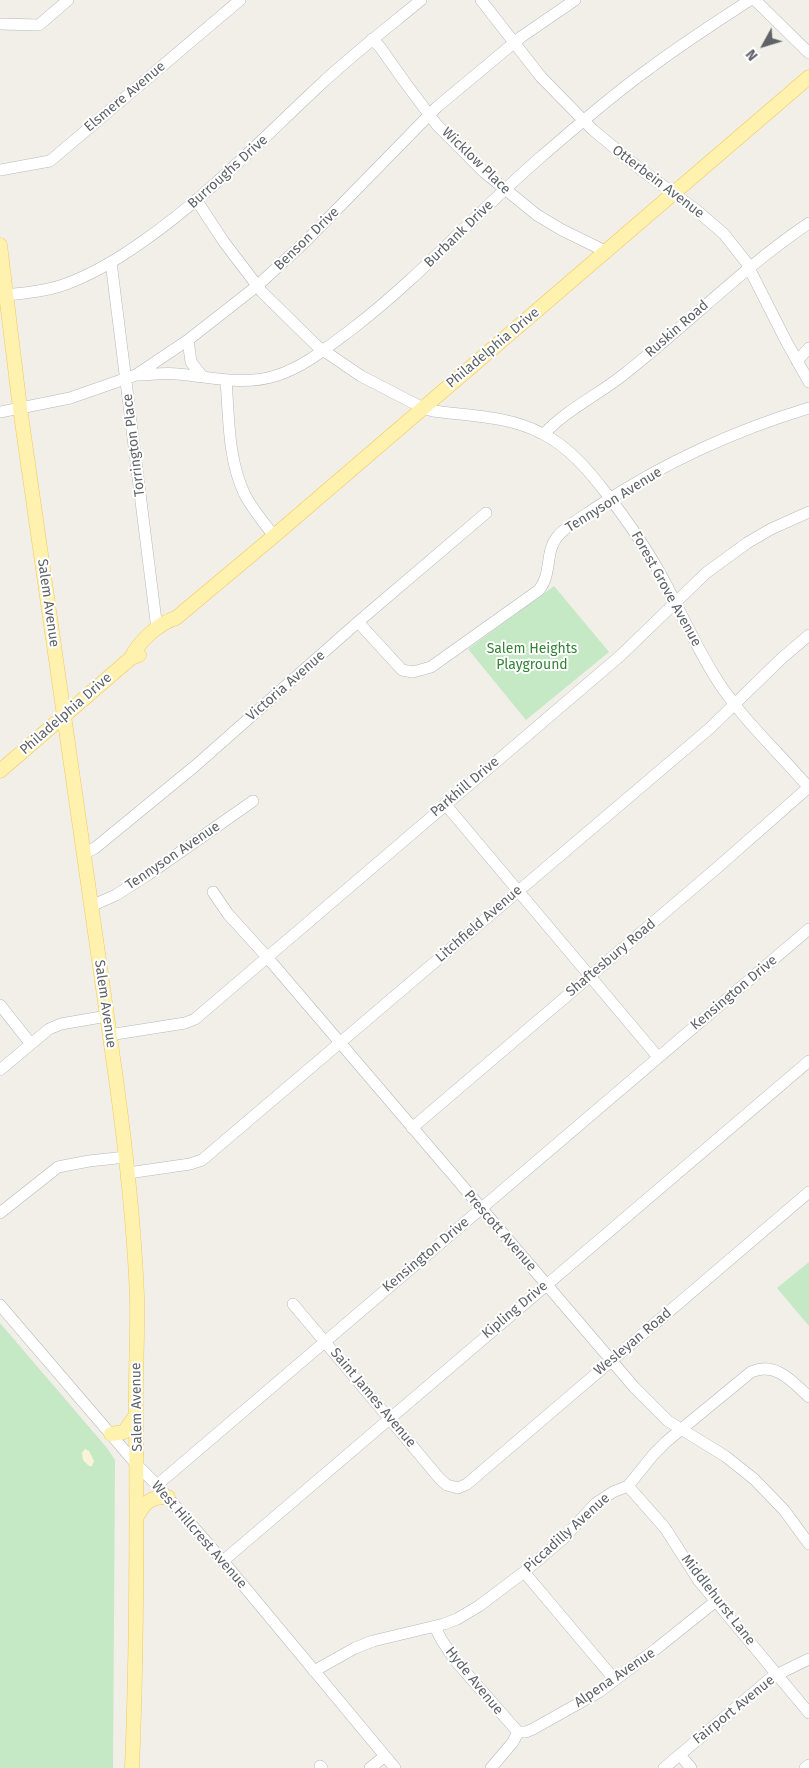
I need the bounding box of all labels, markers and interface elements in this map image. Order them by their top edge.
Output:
north arrow [739,20,789,70]
text: N [742,46,761,64]
street label: Elsmere Avenue [81,58,169,136]
street label: Wicklow Place [438,124,514,198]
street label: Burroughs Drive [185,132,271,212]
street label: Otterbein Avenue [609,142,707,222]
street label: Burbank Drive [421,197,497,271]
street label: Benson Drive [271,204,343,274]
street label: Ruskin Road [642,297,712,361]
street label: Philadelphia Drive [443,304,543,392]
street label: Torrington Place [119,393,149,497]
street label: Tennyson Avenue [563,464,665,536]
street label: Forest Grove Avenue [627,528,705,650]
street label: Salem Avenue [33,558,63,648]
park label: Salem Heights Playground [487,641,577,674]
street label: Victoria Avenue [243,647,329,725]
street label: Philadelphia Drive [17,669,115,759]
street label: Parkhill Drive [427,753,503,821]
street label: Tennyson Avenue [123,818,223,894]
street label: Litchfield Avenue [432,882,526,966]
street label: Shaftesbury Road [563,916,659,1000]
street label: Kensington Drive [687,952,781,1034]
street label: Salem Avenue [90,959,120,1049]
street label: Prescott Avenue [460,1187,540,1275]
street label: Kensington Drive [379,1214,473,1296]
street label: Kipling Drive [479,1278,551,1342]
street label: Wesleyan Road [591,1305,675,1379]
street label: Saint James Avenue [327,1345,419,1451]
street label: Salem Avenue [128,1362,146,1452]
street label: West Hillcrest Avenue [148,1478,250,1592]
street label: Piccadilly Avenue [520,1490,614,1576]
street label: Middlehurst Lane [677,1551,759,1649]
street label: Hyde Avenue [442,1644,506,1718]
street label: Alpena Avenue [571,1645,659,1711]
street label: Fairport Avenue [690,1672,778,1748]

